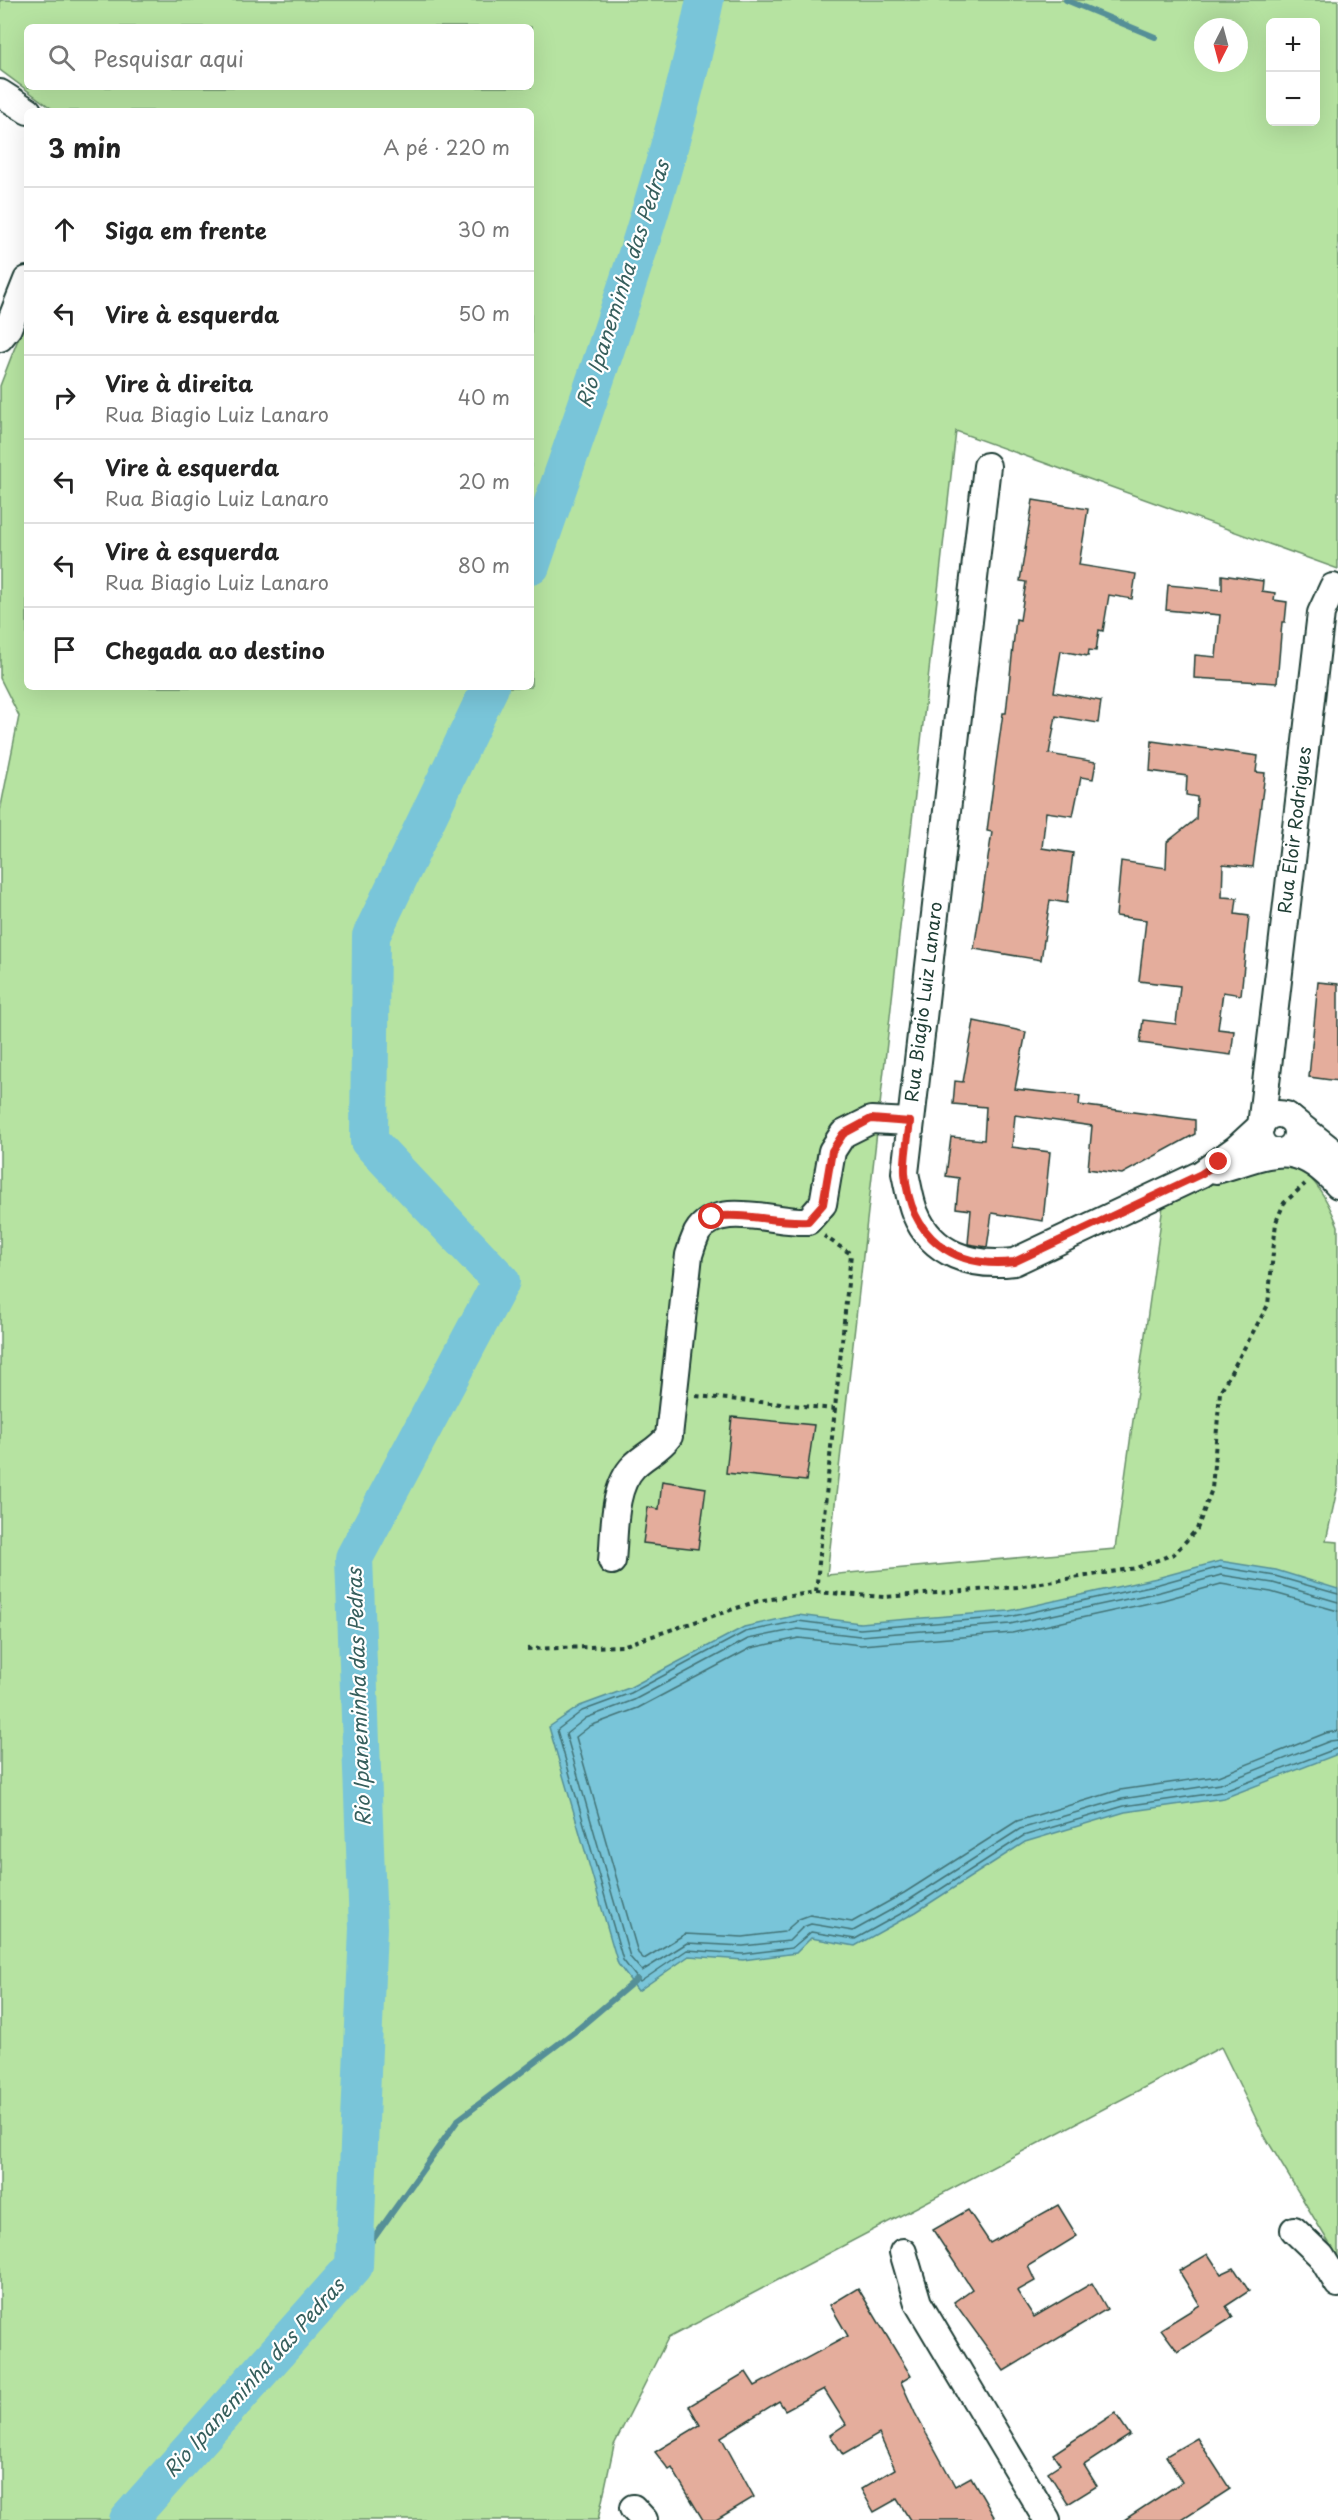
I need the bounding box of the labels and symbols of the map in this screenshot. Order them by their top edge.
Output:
north arrow [1194,18,1248,72]
water label: Rio Ipaneminha das Pedras [568,155,677,411]
street label: Rua Eloir Rodrigues [1270,745,1317,915]
street label: Rua Biagio Luiz Lanaro [897,900,948,1104]
route end [1205,1148,1231,1174]
route start [698,1203,724,1229]
water label: Rio Ipaneminha das Pedras [338,1566,377,1826]
water label: Rio Ipaneminha das Pedras [156,2270,352,2483]

